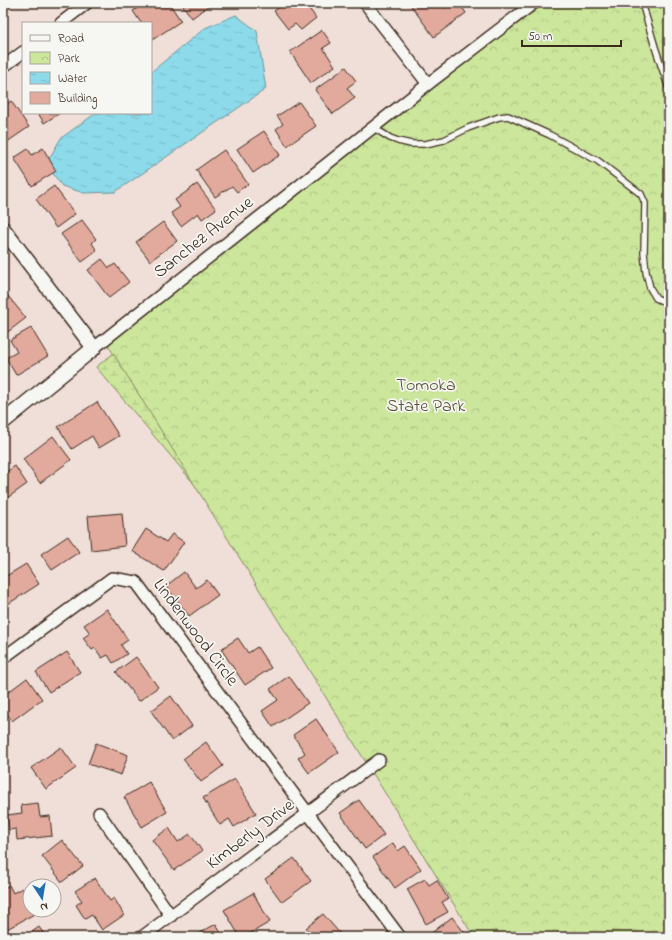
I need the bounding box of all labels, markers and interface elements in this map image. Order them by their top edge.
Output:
legend [22,22,152,114]
scale bar [522,22,621,48]
text: 50 m [528,28,552,46]
text: Road [58,30,84,48]
text: Park [58,50,80,68]
text: Water [58,70,87,88]
text: Building [57,90,97,109]
street label: Sanchez Avenue [148,190,260,285]
park label: Tomoka State Park [387,373,465,420]
street label: Lindenwood Circle [146,574,245,693]
street label: Kimberly Drive [202,793,301,877]
north arrow [22,878,62,918]
text: N [39,898,49,915]

